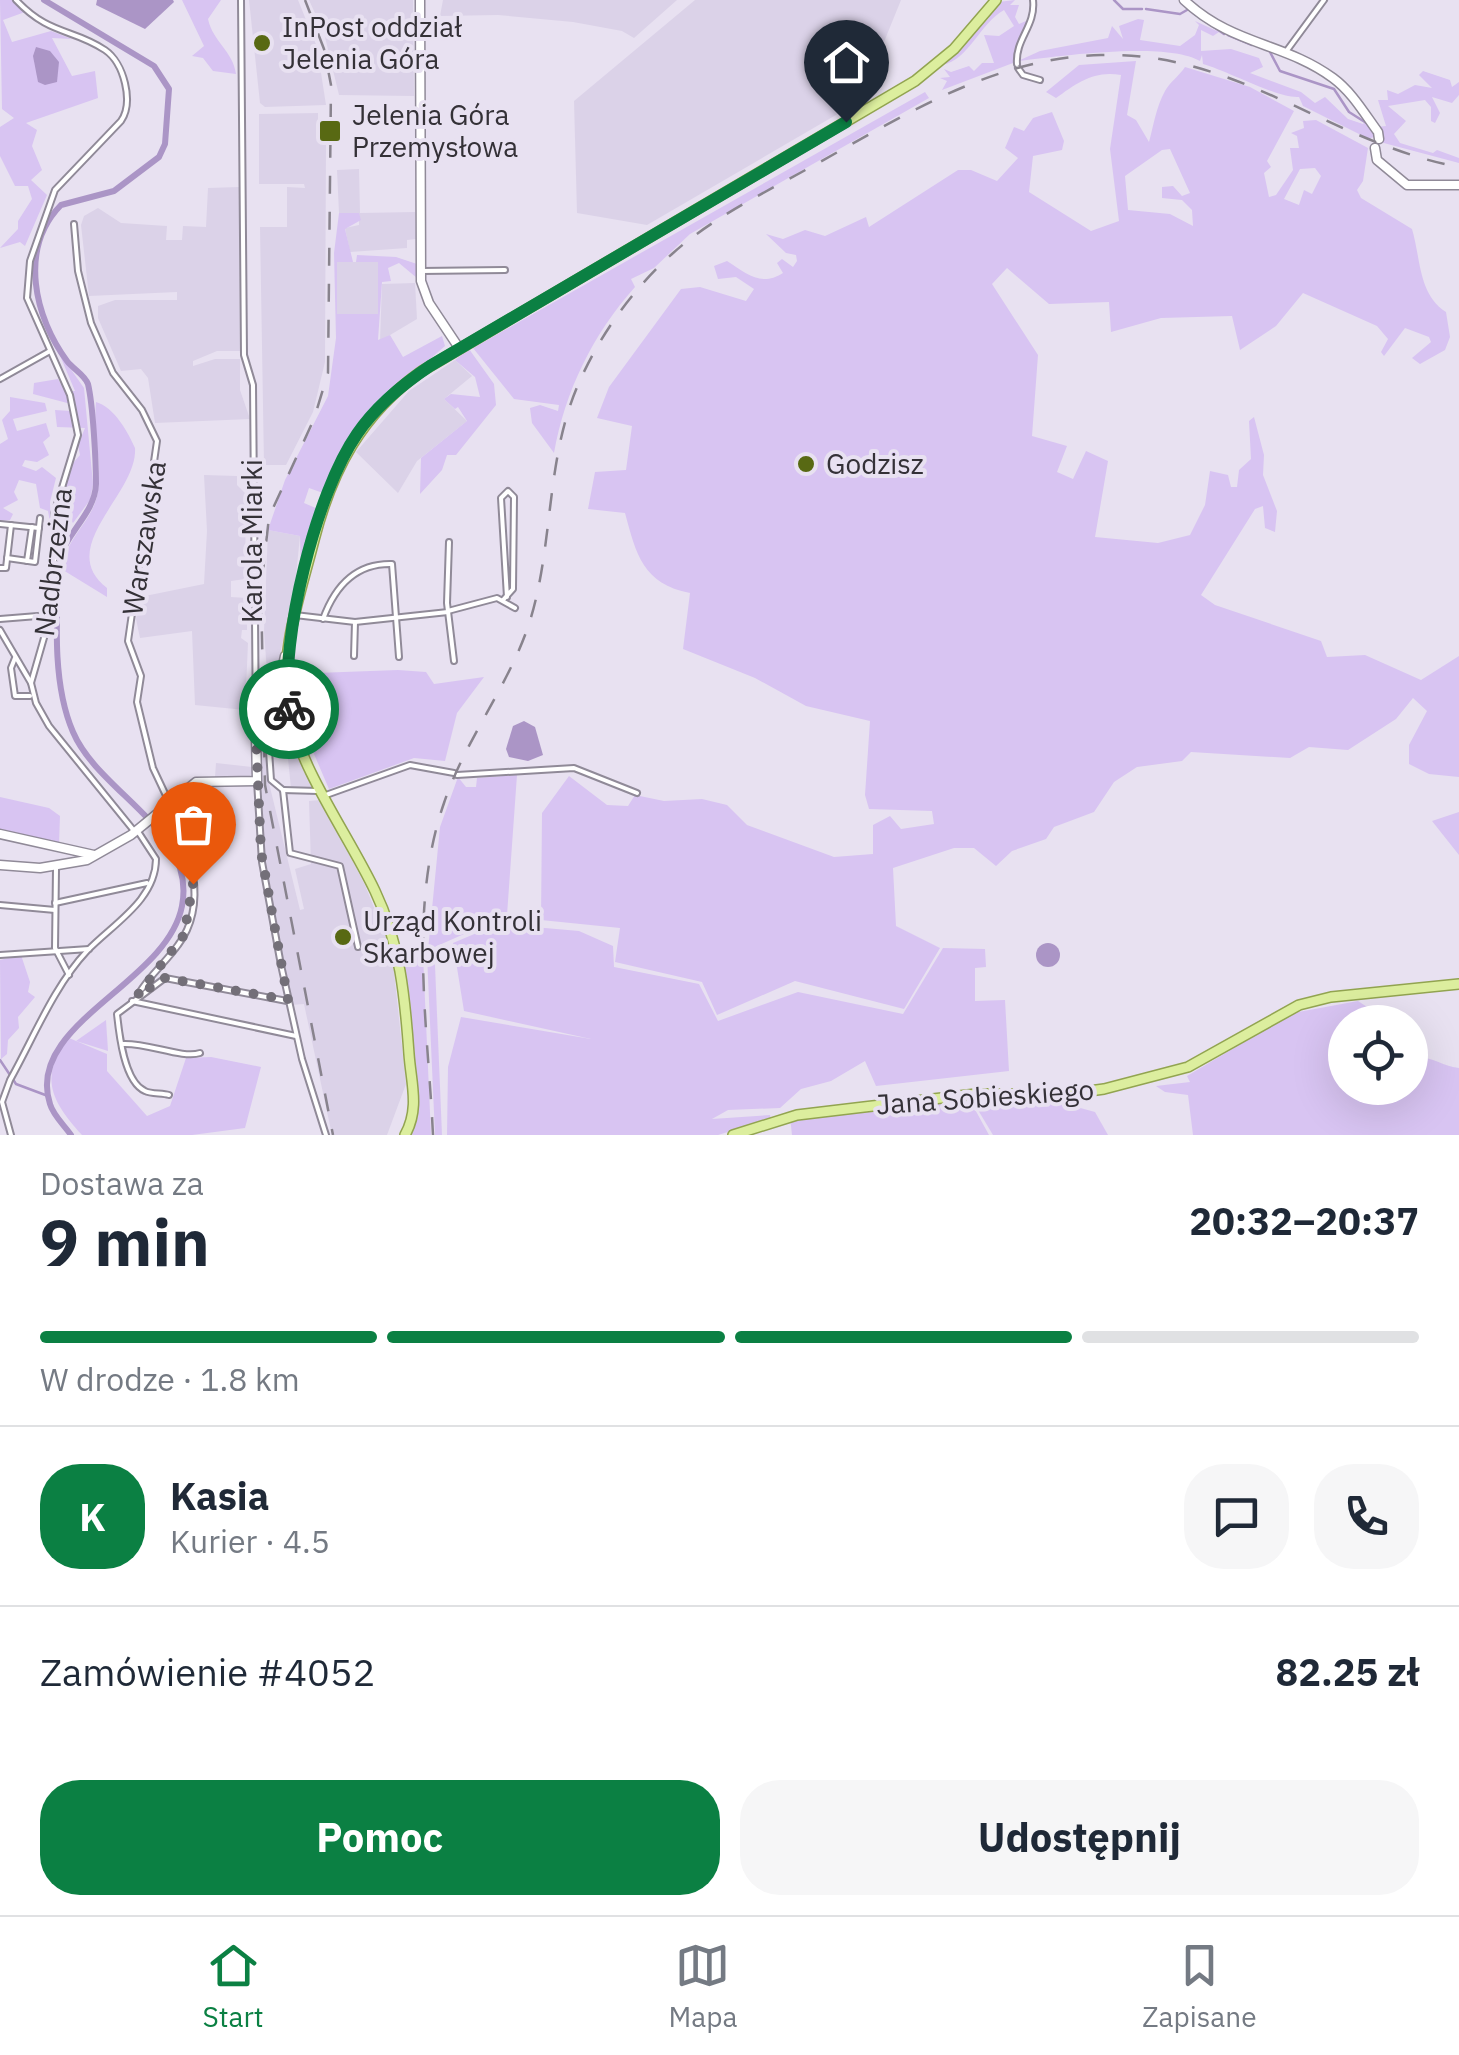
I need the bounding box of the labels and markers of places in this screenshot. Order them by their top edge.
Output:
place label: InPost oddział Jelenia Góra [282,8,462,77]
pin [804,20,889,123]
marker: InPost oddział Jelenia Góra [251,32,273,54]
place label: Jelenia Góra Przemysłowa [352,96,518,165]
marker: Jelenia Góra Przemysłowa [317,118,343,144]
place label: Godzisz [826,445,924,482]
marker: Godzisz [795,453,817,475]
pin [151,782,236,885]
place label: Urząd Kontroli Skarbowej [363,902,542,971]
marker: Urząd Kontroli Skarbowej [332,926,354,948]

